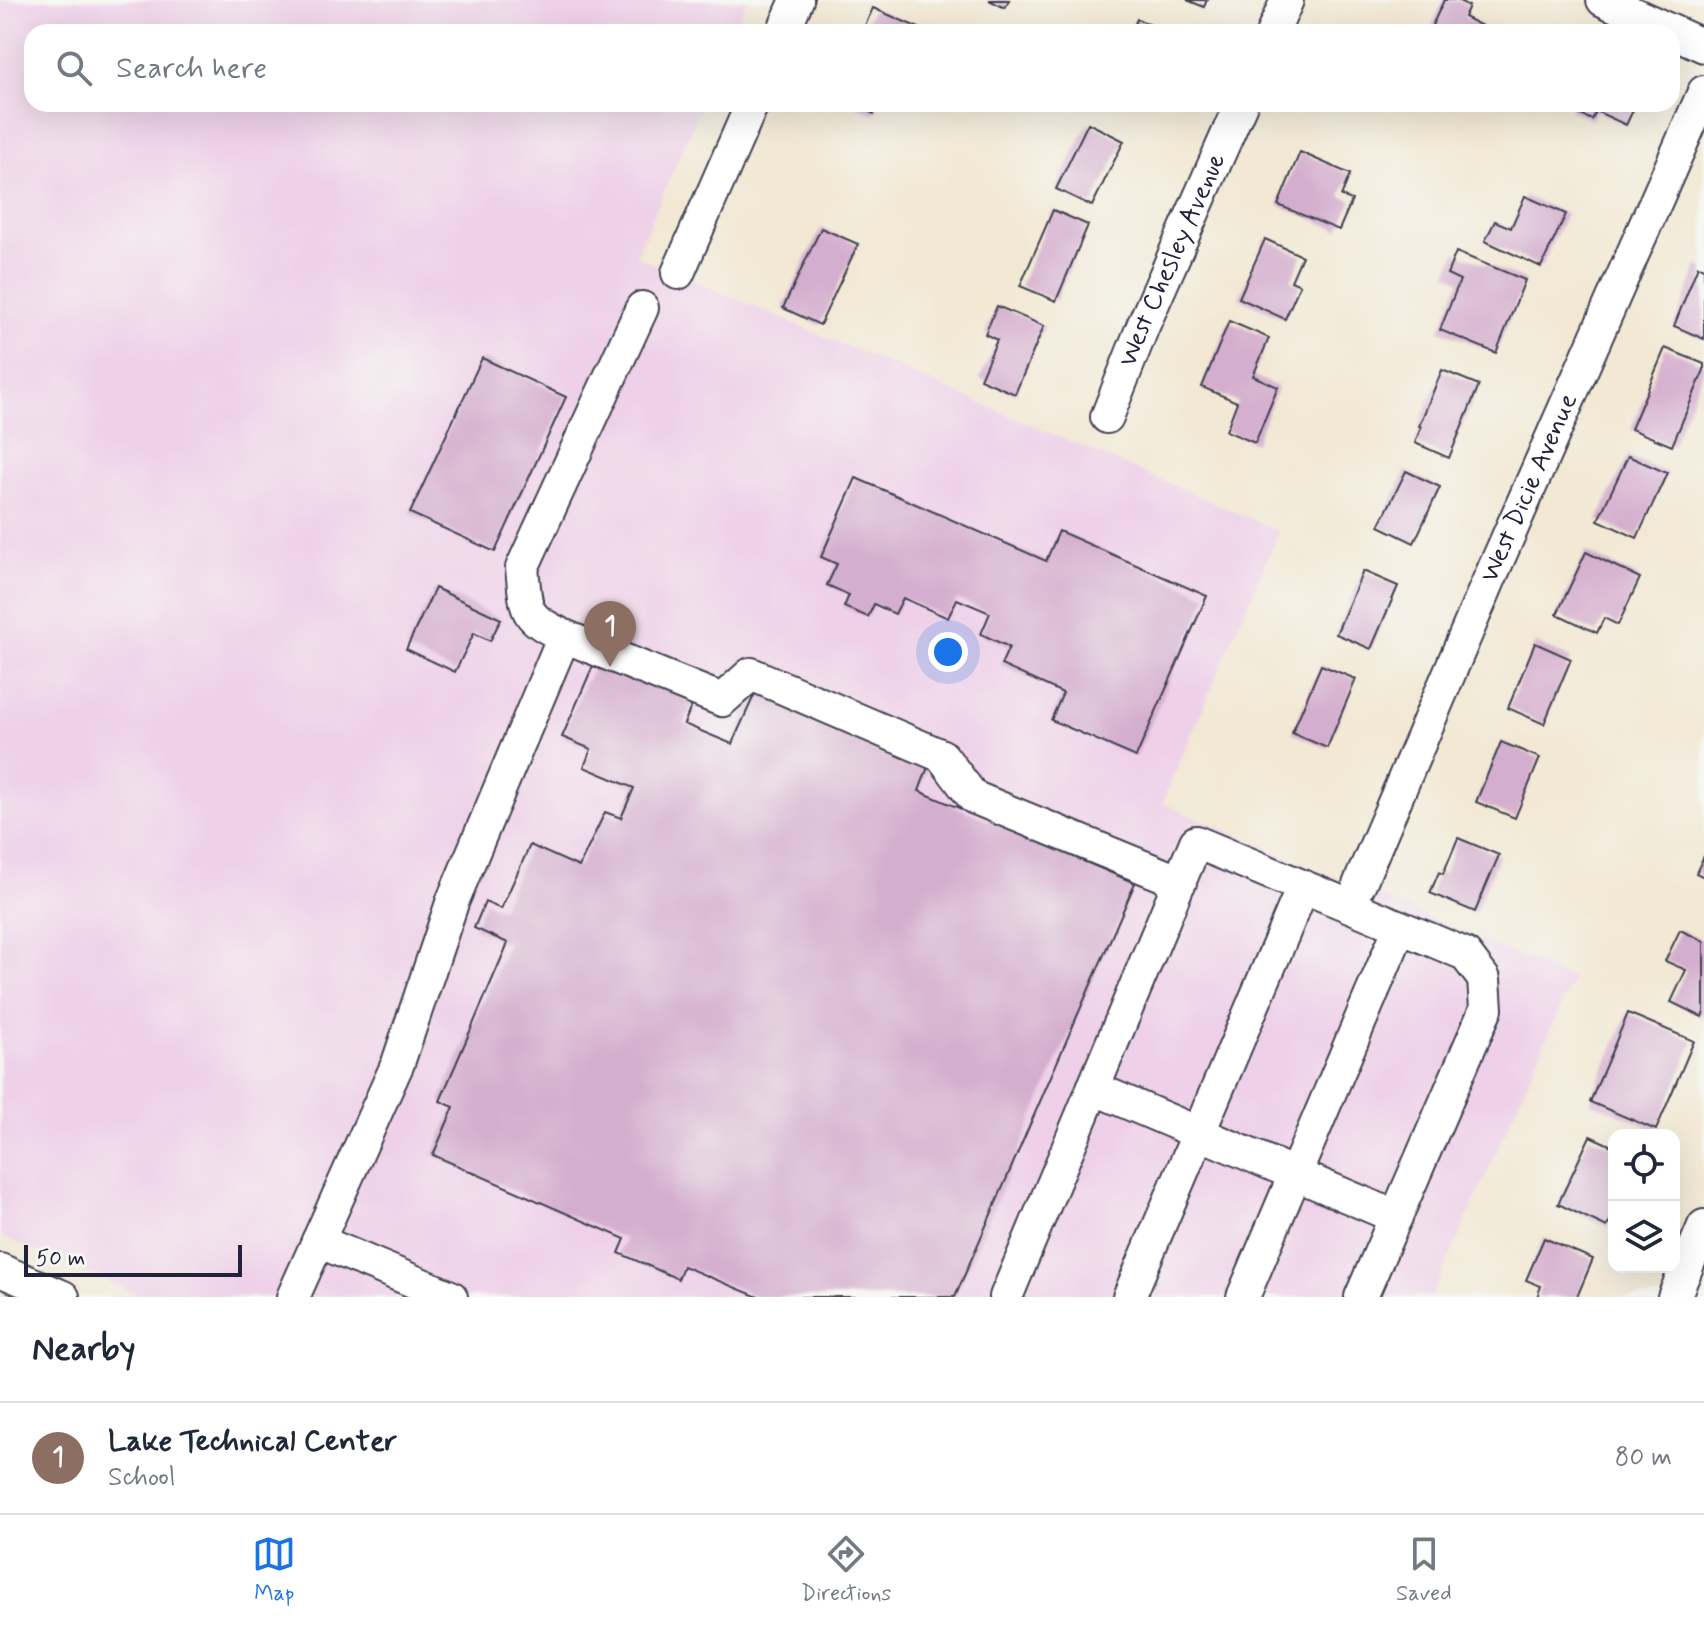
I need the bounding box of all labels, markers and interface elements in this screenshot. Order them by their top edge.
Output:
search box [24,24,1680,112]
icon: search [52,46,96,90]
text: Search here [116,49,267,88]
street label: West Chesley Avenue [1111,148,1234,372]
street label: West Dicie Avenue [1473,388,1586,588]
pin: 1 [584,601,636,667]
your location [928,632,968,672]
map controls [1608,1129,1680,1273]
button: locate [1608,1129,1680,1201]
button: layers [1608,1201,1680,1273]
scale bar [24,1241,242,1277]
text: 50 m [36,1245,85,1273]
text: Nearby [32,1327,136,1372]
text: Lake Technical Center [108,1422,397,1461]
text: 1 [52,1441,64,1475]
text: 80 m [1615,1441,1672,1475]
text: School [108,1461,175,1495]
tab: Map [252,1532,296,1608]
tab: Directions [801,1532,891,1608]
tab: Saved [1396,1532,1452,1608]

